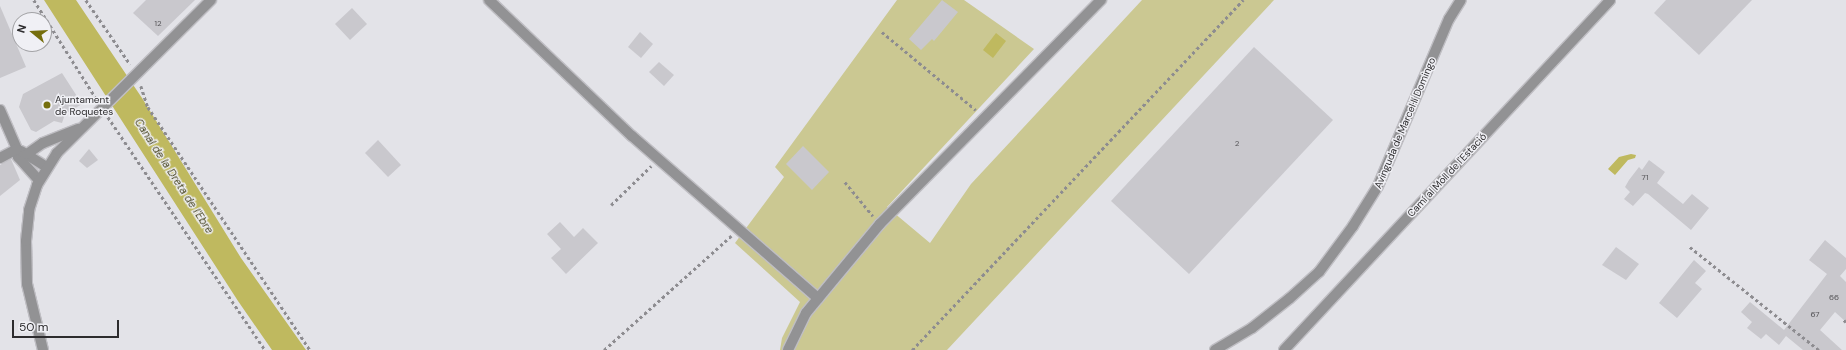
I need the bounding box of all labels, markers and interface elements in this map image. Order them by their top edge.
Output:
north arrow [12,12,52,52]
house number: 12 [154,19,162,29]
text: N [14,23,29,35]
street label: Avinguda de Marcel·lí Domingo [1372,56,1438,190]
place label: Ajuntament de Roquetes [55,93,113,116]
marker: Ajuntament de Roquetes [42,100,52,110]
water label: Canal de la Dreta de l'Ebre [132,116,216,236]
street label: Camí al Moll de l'Estació [1405,131,1489,219]
house number: 2 [1235,139,1239,149]
house number: 71 [1642,173,1648,183]
house number: 66 [1829,293,1839,303]
house number: 67 [1810,310,1820,320]
scale bar [14,312,121,338]
text: 50 m [19,319,48,335]

